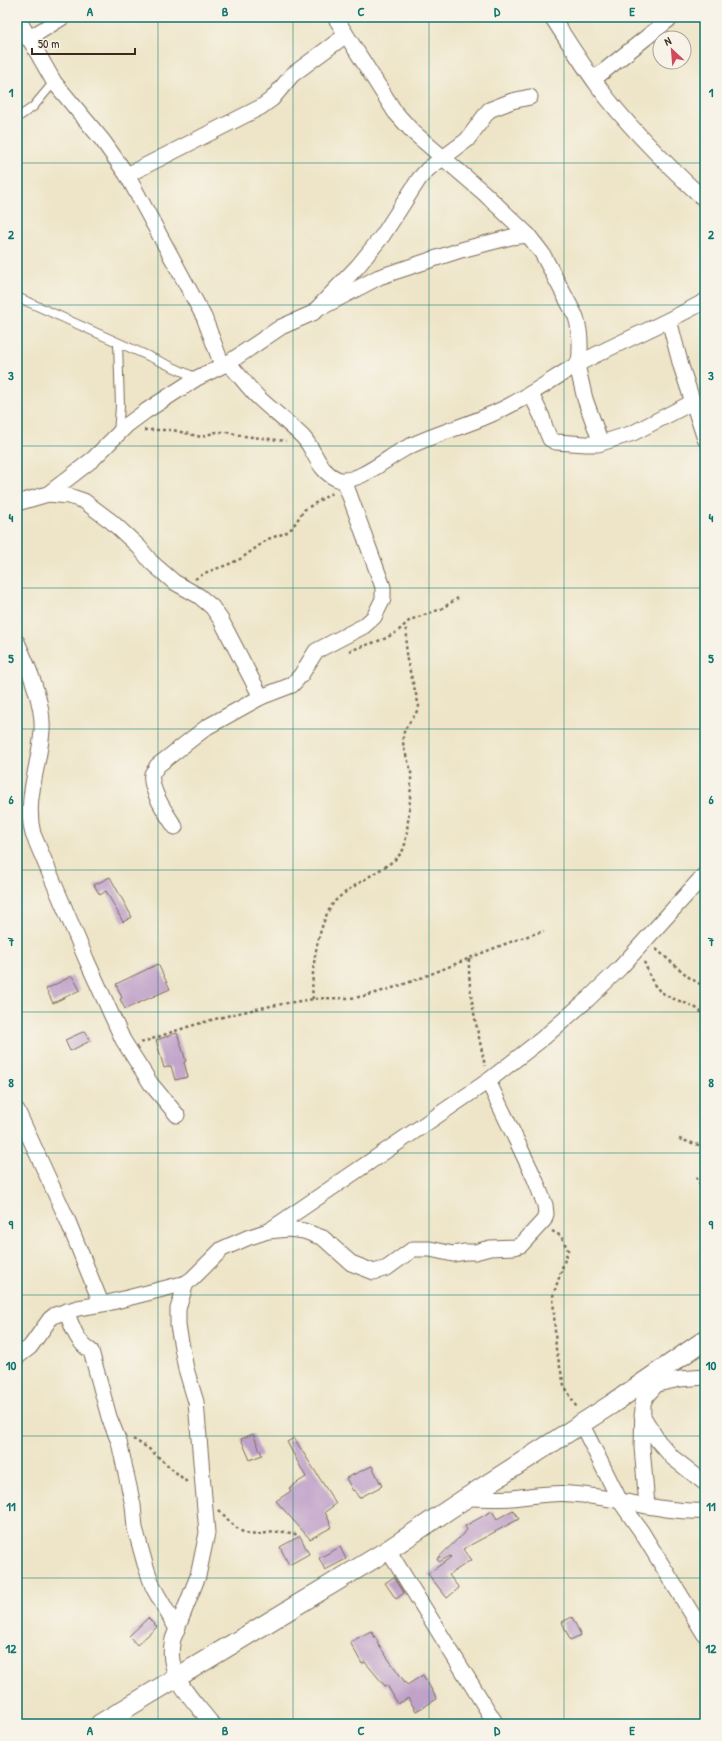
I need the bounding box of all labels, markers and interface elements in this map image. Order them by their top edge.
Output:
text: A [87,2,94,20]
text: B [222,2,229,20]
text: C [357,2,365,20]
text: D [494,2,501,20]
text: E [629,2,635,20]
scale bar [32,30,135,56]
north arrow [652,30,692,70]
text: N [662,33,673,49]
text: 50 m [38,35,59,52]
text: 1 [9,83,14,101]
text: 1 [709,83,714,101]
text: 2 [8,225,15,243]
text: 2 [708,225,715,243]
text: 3 [8,366,14,384]
text: 3 [708,366,714,384]
text: 4 [9,508,14,526]
text: 4 [709,508,714,526]
text: 5 [8,649,14,667]
text: 5 [708,649,714,667]
text: 6 [8,790,14,808]
text: 6 [708,790,714,808]
text: 7 [7,932,15,950]
text: 7 [707,932,715,950]
text: 8 [8,1073,14,1091]
text: 8 [708,1073,714,1091]
text: 9 [9,1215,14,1233]
text: 9 [709,1215,714,1233]
text: 10 [6,1356,16,1374]
text: 10 [706,1356,716,1374]
text: 11 [6,1497,16,1515]
text: 11 [706,1497,716,1515]
text: 12 [6,1639,17,1657]
text: 12 [706,1639,717,1657]
text: A [87,1721,94,1739]
text: B [222,1721,229,1739]
text: C [357,1721,365,1739]
text: D [494,1721,501,1739]
text: E [629,1721,635,1739]

